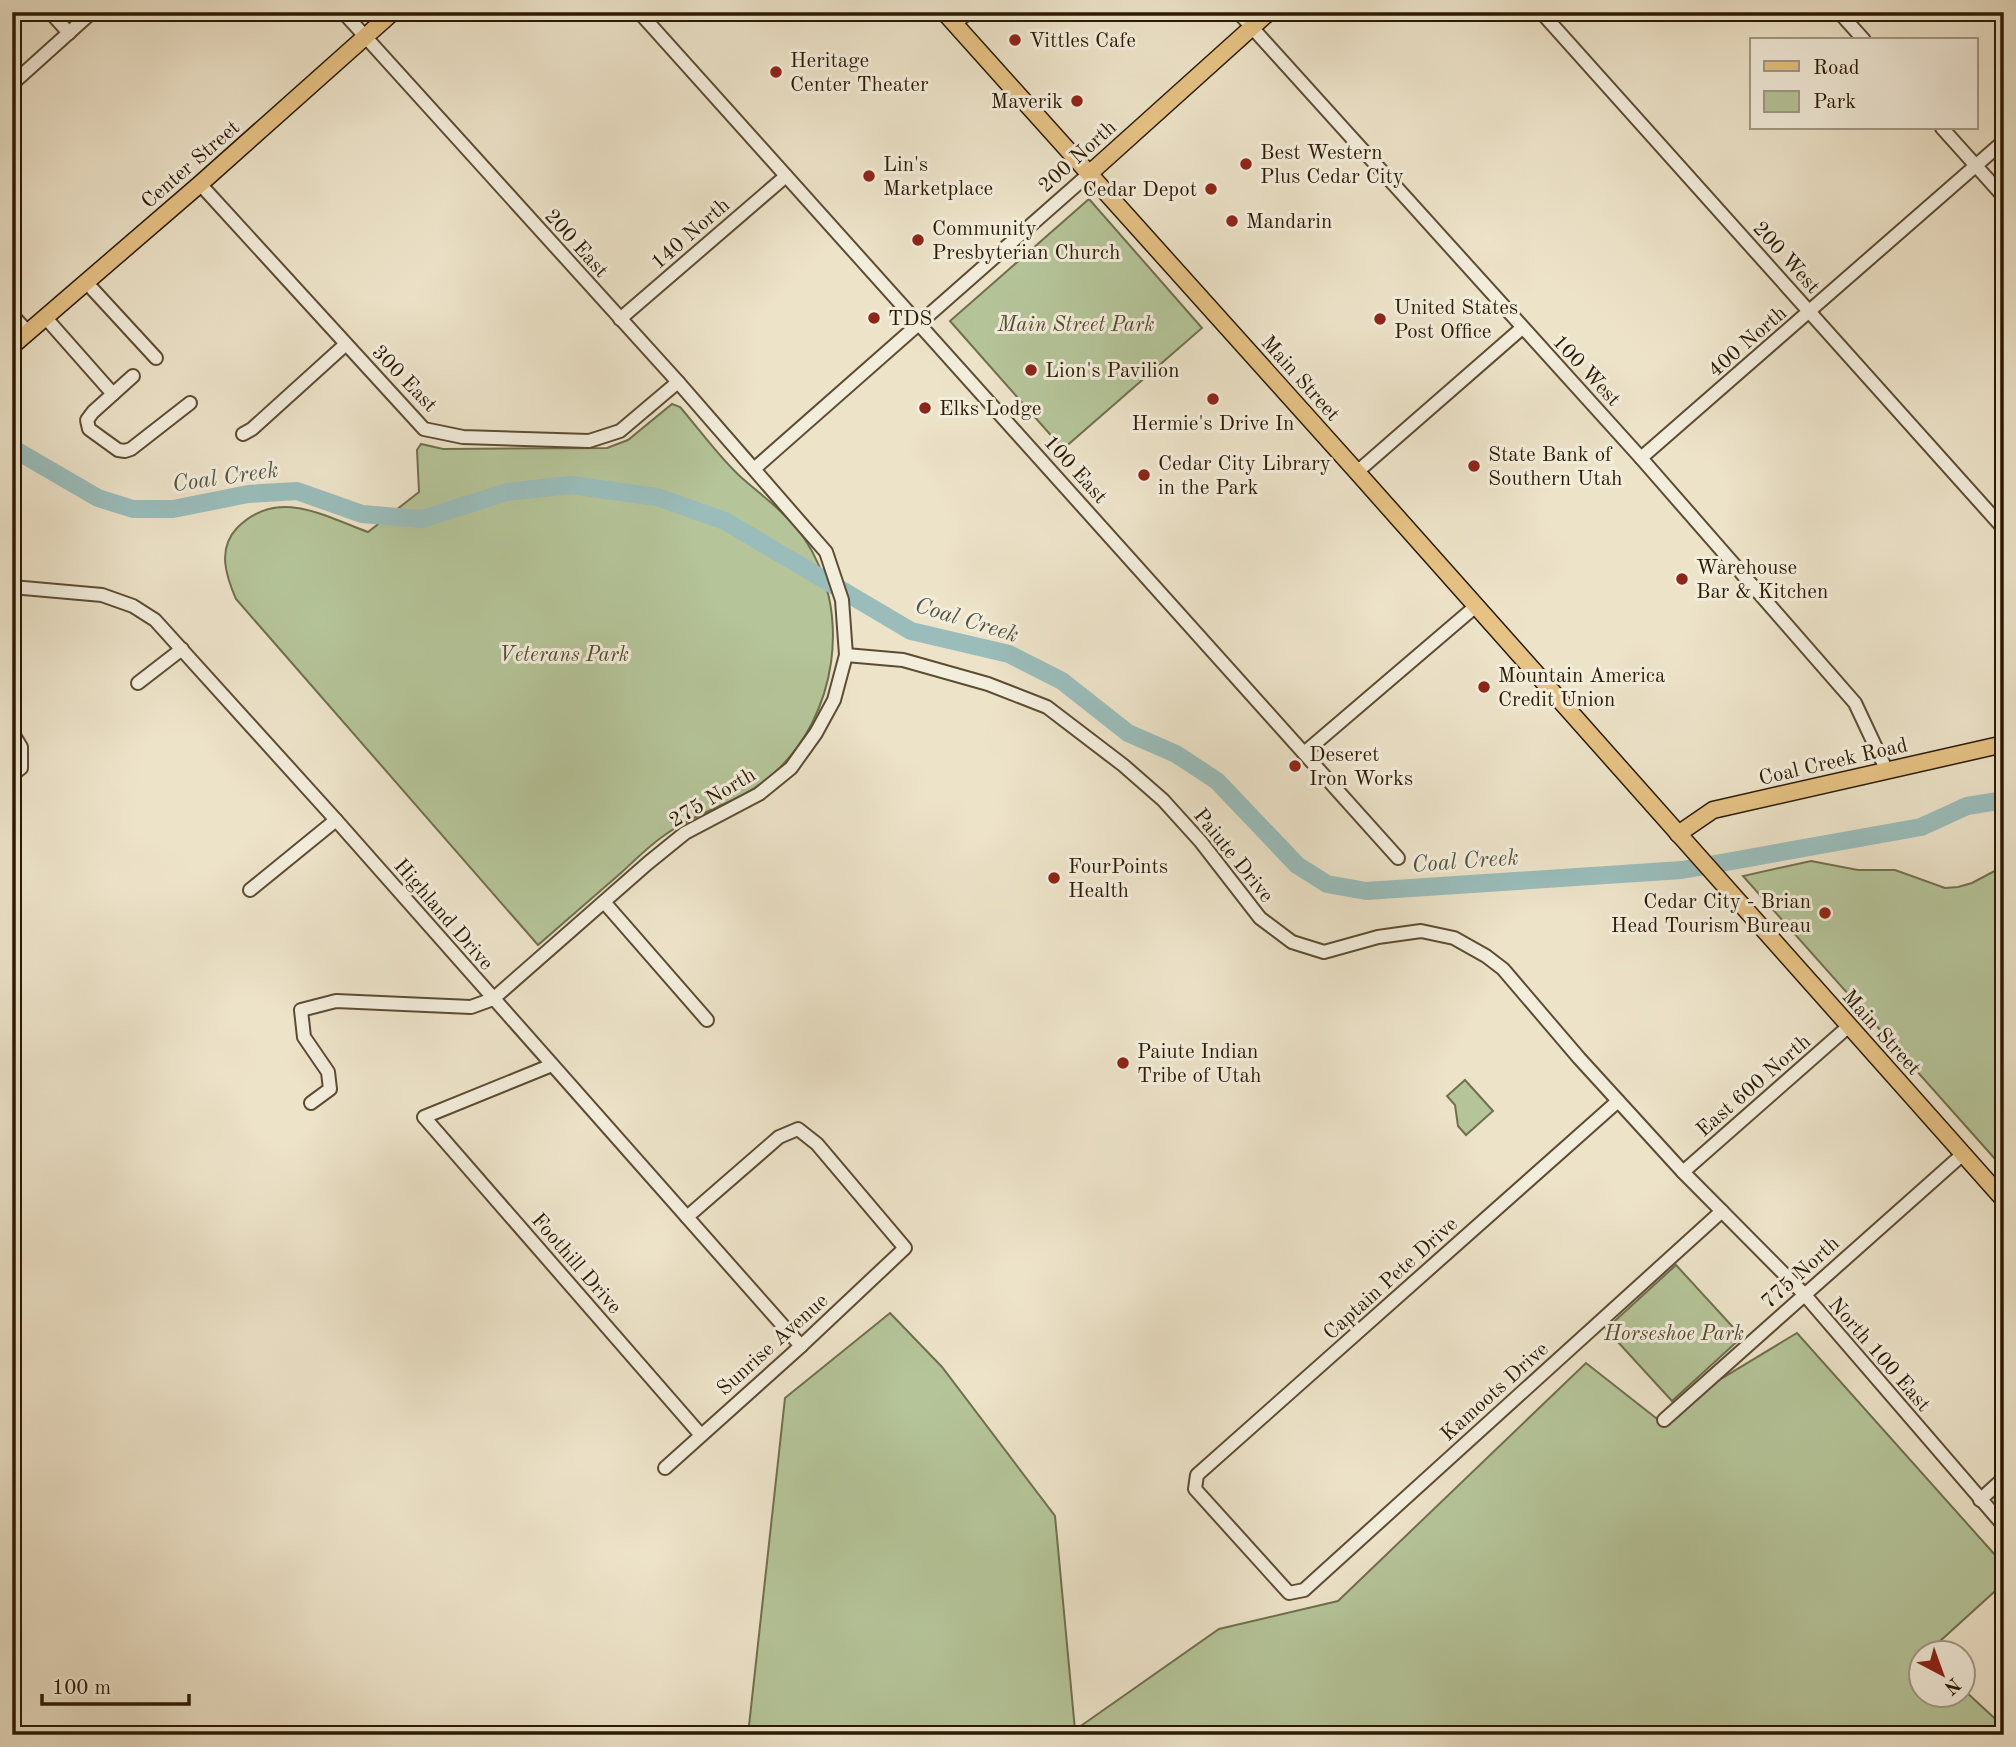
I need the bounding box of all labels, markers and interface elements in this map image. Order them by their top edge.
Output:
place label: Vittles Cafe [1029,31,1136,52]
marker: Vittles Cafe [1007,32,1023,48]
legend [1750,38,1978,130]
place label: Heritage Center Theater [790,51,929,96]
text: Road [1813,58,1860,79]
marker: Heritage Center Theater [768,64,784,80]
place label: Maverik [991,92,1063,113]
text: Park [1813,92,1856,113]
marker: Maverik [1069,93,1085,109]
street label: Center Street [138,117,244,213]
street label: 200 North [1035,117,1121,197]
place label: Best Western Plus Cedar City [1260,143,1404,188]
place label: Lin's Marketplace [883,155,993,200]
marker: Best Western Plus Cedar City [1238,156,1254,172]
marker: Lin's Marketplace [861,168,877,184]
place label: Cedar Depot [1083,180,1197,201]
marker: Cedar Depot [1203,181,1219,197]
street label: 140 North [648,195,734,274]
street label: 200 East [540,206,612,282]
place label: Mandarin [1246,212,1332,233]
marker: Mandarin [1224,213,1240,229]
street label: 200 West [1748,218,1823,298]
place label: Community Presbyterian Church [932,219,1120,264]
marker: Community Presbyterian Church [910,232,926,248]
place label: United States Post Office [1394,298,1518,343]
street label: 400 North [1705,303,1791,382]
place label: TDS [888,309,932,330]
marker: TDS [866,310,882,326]
marker: United States Post Office [1372,311,1388,327]
park label: Main Street Park [997,315,1154,336]
street label: 100 West [1548,331,1624,411]
street label: Main Street [1256,332,1343,426]
street label: 300 East [367,342,441,416]
place label: Lion's Pavilion [1045,361,1179,382]
marker: Lion's Pavilion [1023,362,1039,378]
marker: Hermie's Drive In [1205,391,1221,407]
place label: Elks Lodge [939,399,1042,420]
marker: Elks Lodge [917,400,933,416]
place label: Hermie's Drive In [1132,414,1294,435]
street label: 100 East [1039,432,1111,508]
place label: State Bank of Southern Utah [1488,445,1622,490]
place label: Cedar City Library in the Park [1158,454,1331,499]
marker: State Bank of Southern Utah [1466,458,1482,474]
water label: Coal Creek [171,459,280,496]
marker: Cedar City Library in the Park [1136,467,1152,483]
place label: Warehouse Bar & Kitchen [1696,558,1828,603]
marker: Warehouse Bar & Kitchen [1674,571,1690,587]
water label: Coal Creek [912,594,1021,647]
park label: Veterans Park [499,645,629,666]
place label: Mountain America Credit Union [1498,666,1665,711]
marker: Mountain America Credit Union [1476,679,1492,695]
street label: Coal Creek Road [1757,735,1910,790]
place label: Deseret Iron Works [1309,745,1413,790]
marker: Deseret Iron Works [1287,758,1303,774]
street label: 275 North [666,764,759,832]
street label: Paiute Drive [1189,805,1277,907]
water label: Coal Creek [1411,846,1519,877]
street label: Highland Drive [389,855,497,975]
place label: FourPoints Health [1068,857,1168,902]
marker: FourPoints Health [1046,870,1062,886]
place label: Cedar City - Brian Head Tourism Bureau [1611,892,1811,937]
marker: Cedar City - Brian Head Tourism Bureau [1817,905,1833,921]
street label: Main Street [1837,986,1924,1080]
street label: East 600 North [1693,1031,1815,1141]
place label: Paiute Indian Tribe of Utah [1137,1042,1261,1087]
marker: Paiute Indian Tribe of Utah [1115,1055,1131,1071]
street label: Foothill Drive [527,1210,625,1318]
street label: Captain Pete Drive [1320,1214,1462,1345]
street label: 775 North [1758,1233,1844,1313]
street label: Sunrise Avenue [714,1290,833,1400]
street label: North 100 East [1824,1294,1934,1416]
park label: Horseshoe Park [1603,1324,1744,1345]
street label: Kamoots Drive [1437,1339,1553,1446]
north arrow [1908,1638,1978,1708]
scale bar [42,1663,189,1707]
text: N [1939,1673,1963,1697]
text: 100 m [52,1678,111,1699]

